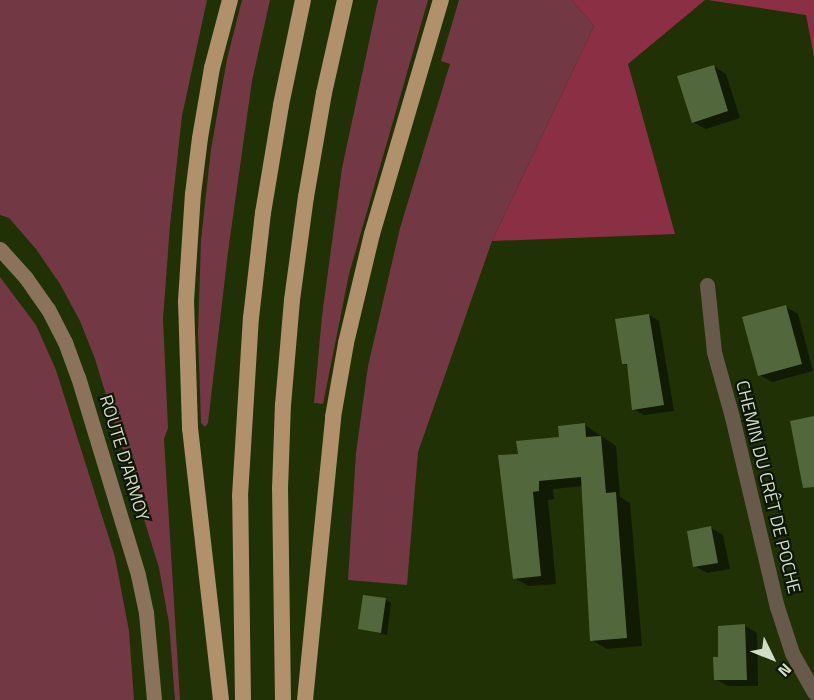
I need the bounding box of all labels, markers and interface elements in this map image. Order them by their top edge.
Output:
street label: CHEMIN DU CRÊT DE POCHE [731,378,805,596]
street label: ROUTE D'ARMOY [95,392,153,524]
north arrow [742,628,802,688]
text: N [773,658,798,683]

